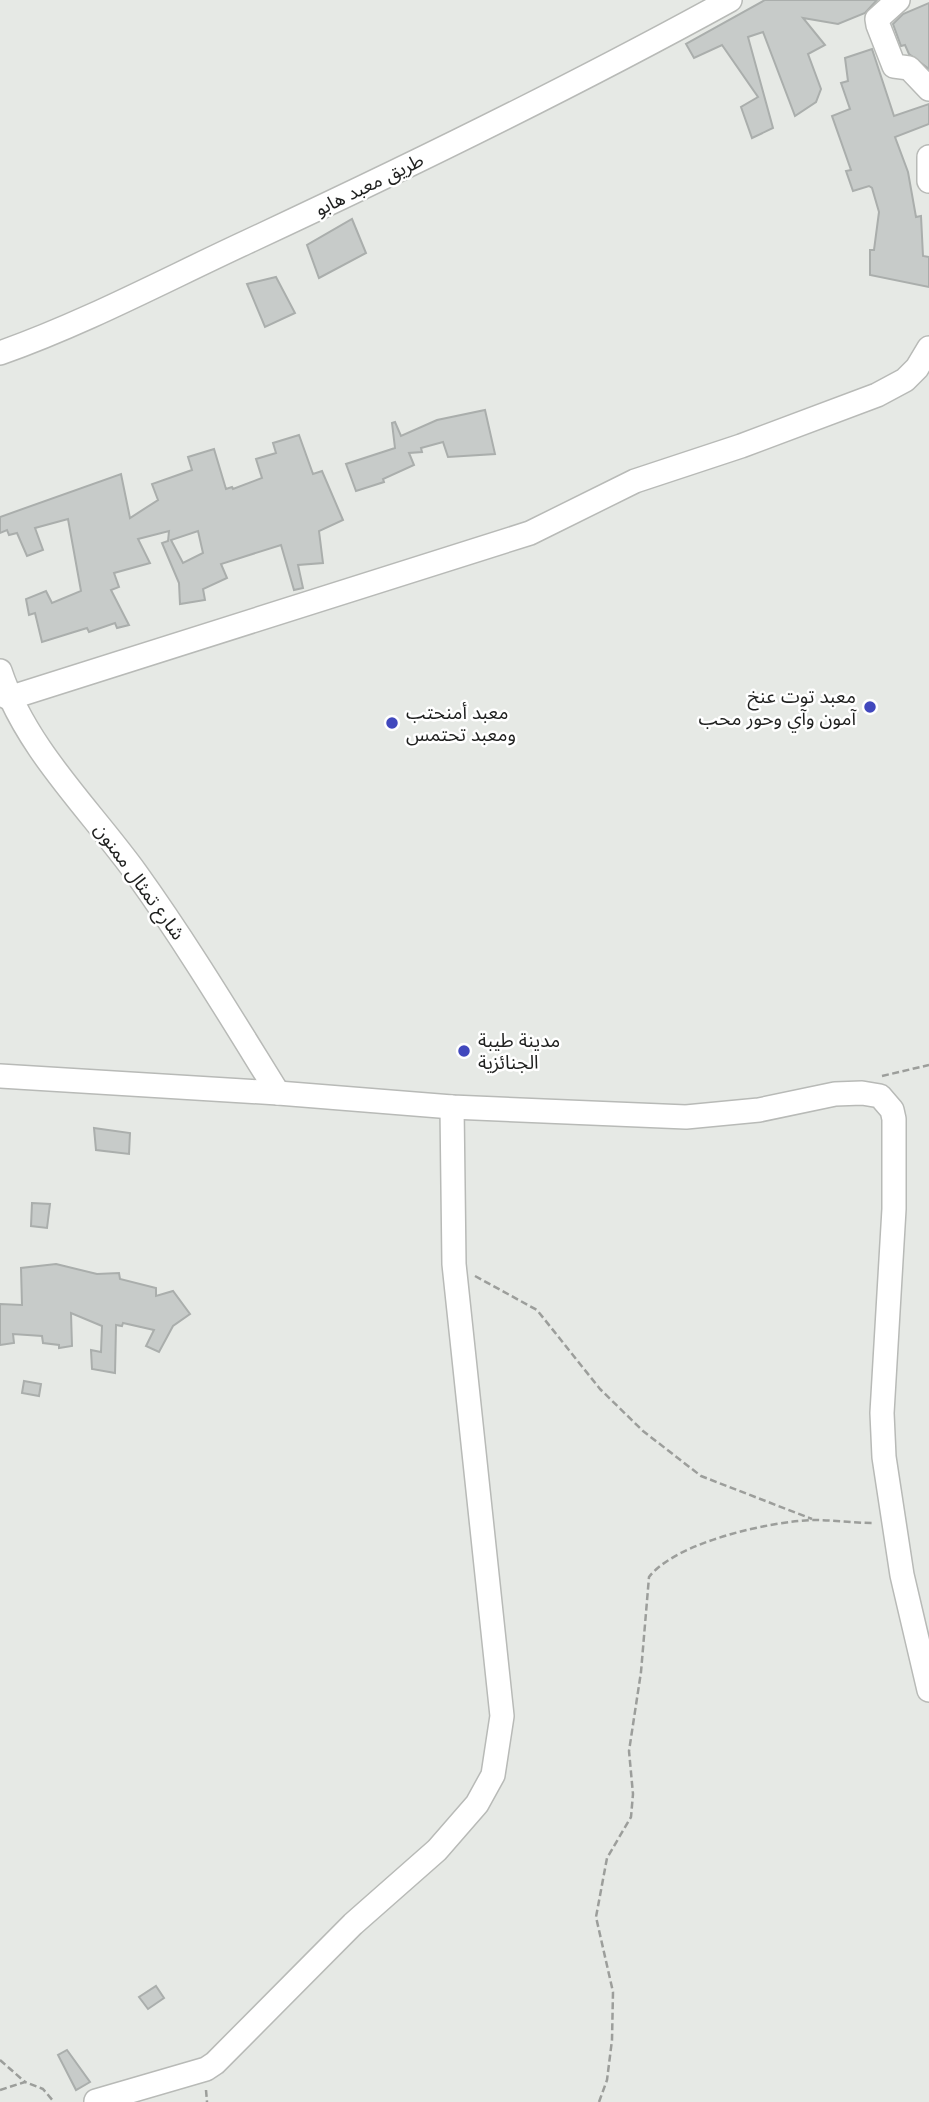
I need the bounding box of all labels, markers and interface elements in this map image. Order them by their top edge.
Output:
street label: طريق معبد هابو [311,148,427,221]
place label: معبد توت عنخ آمون وآي وحور محب [699,685,857,733]
marker: معبد توت عنخ آمون وآي وحور محب [862,699,878,715]
place label: معبد أمنحتب ومعبد تحتمس [406,701,516,746]
marker: معبد أمنحتب ومعبد تحتمس [384,715,400,731]
street label: شارع تمثال ممنون [88,818,190,945]
place label: مدينة طيبة الجنائزية [478,1029,560,1074]
marker: مدينة طيبة الجنائزية [456,1043,472,1059]

